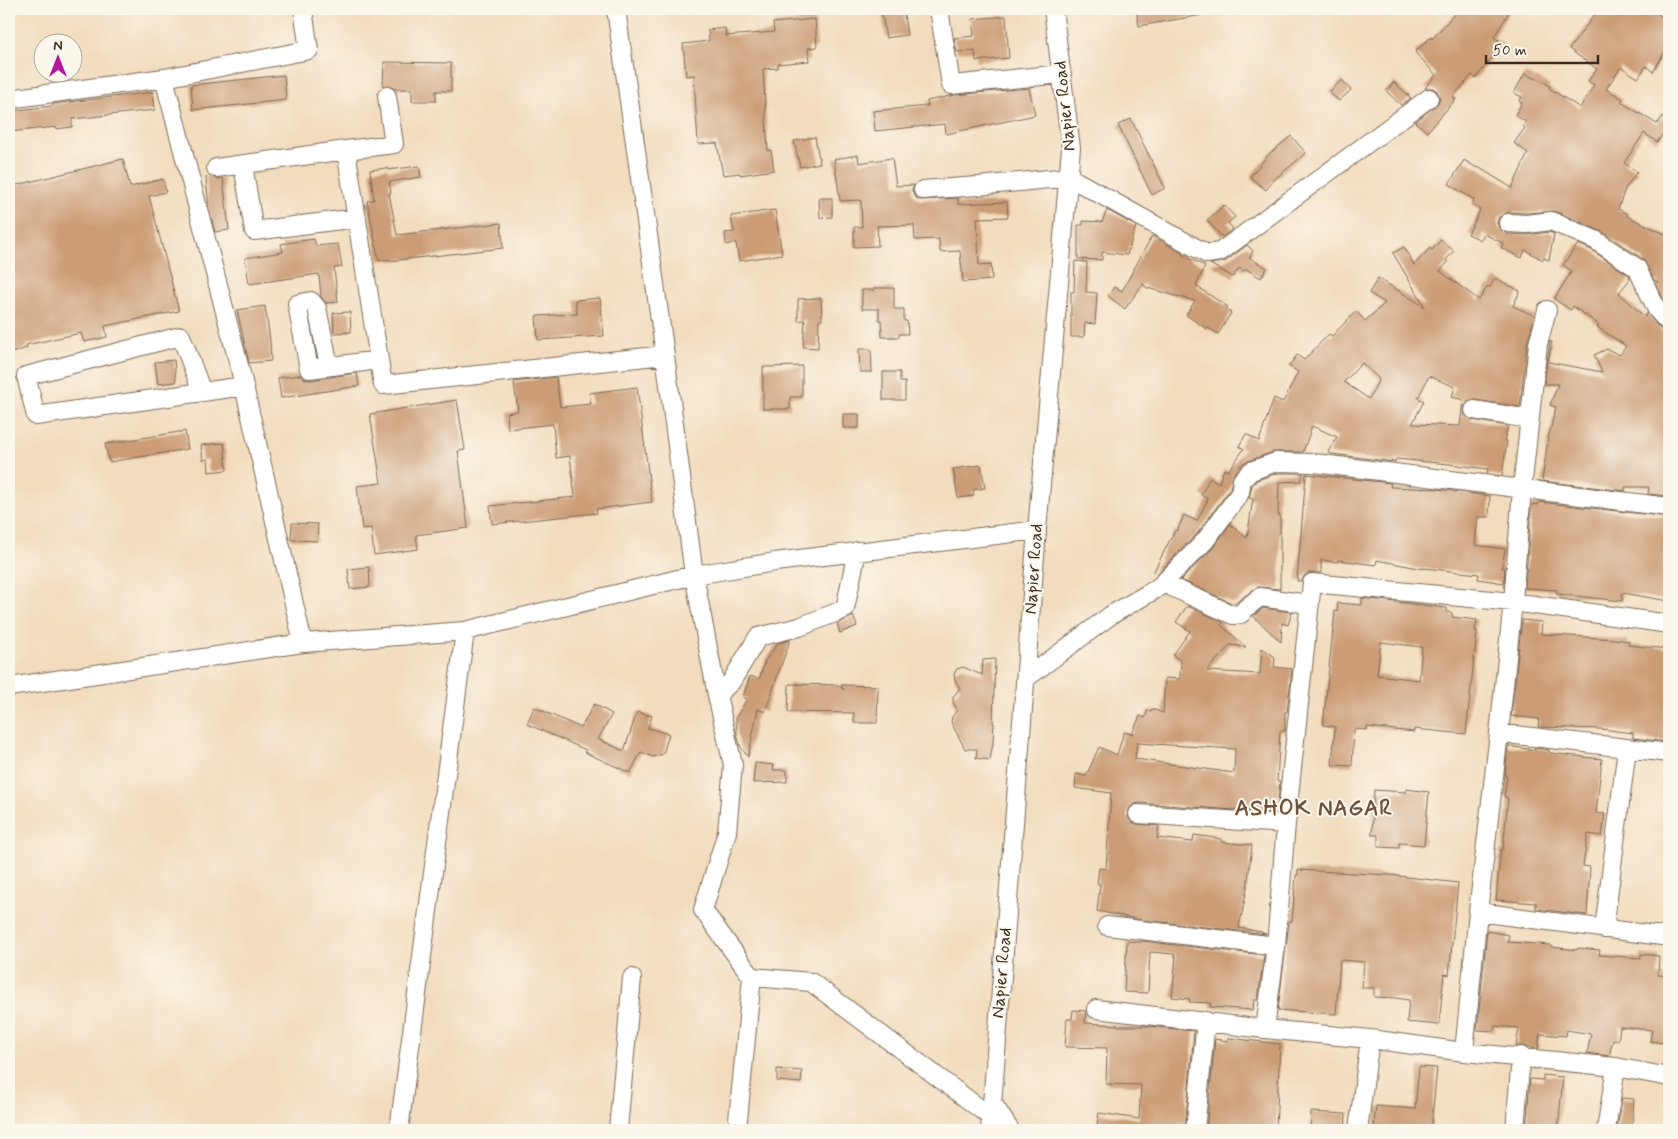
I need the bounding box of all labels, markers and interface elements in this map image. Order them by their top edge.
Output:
north arrow [32,32,82,82]
scale bar [1486,32,1598,64]
text: N [53,37,63,55]
text: 50 m [1493,41,1527,61]
street label: Napier Road [1048,59,1082,153]
street label: Napier Road [1019,523,1049,615]
district label: ASHOK NAGAR [1235,795,1393,823]
street label: Napier Road [986,927,1018,1019]

